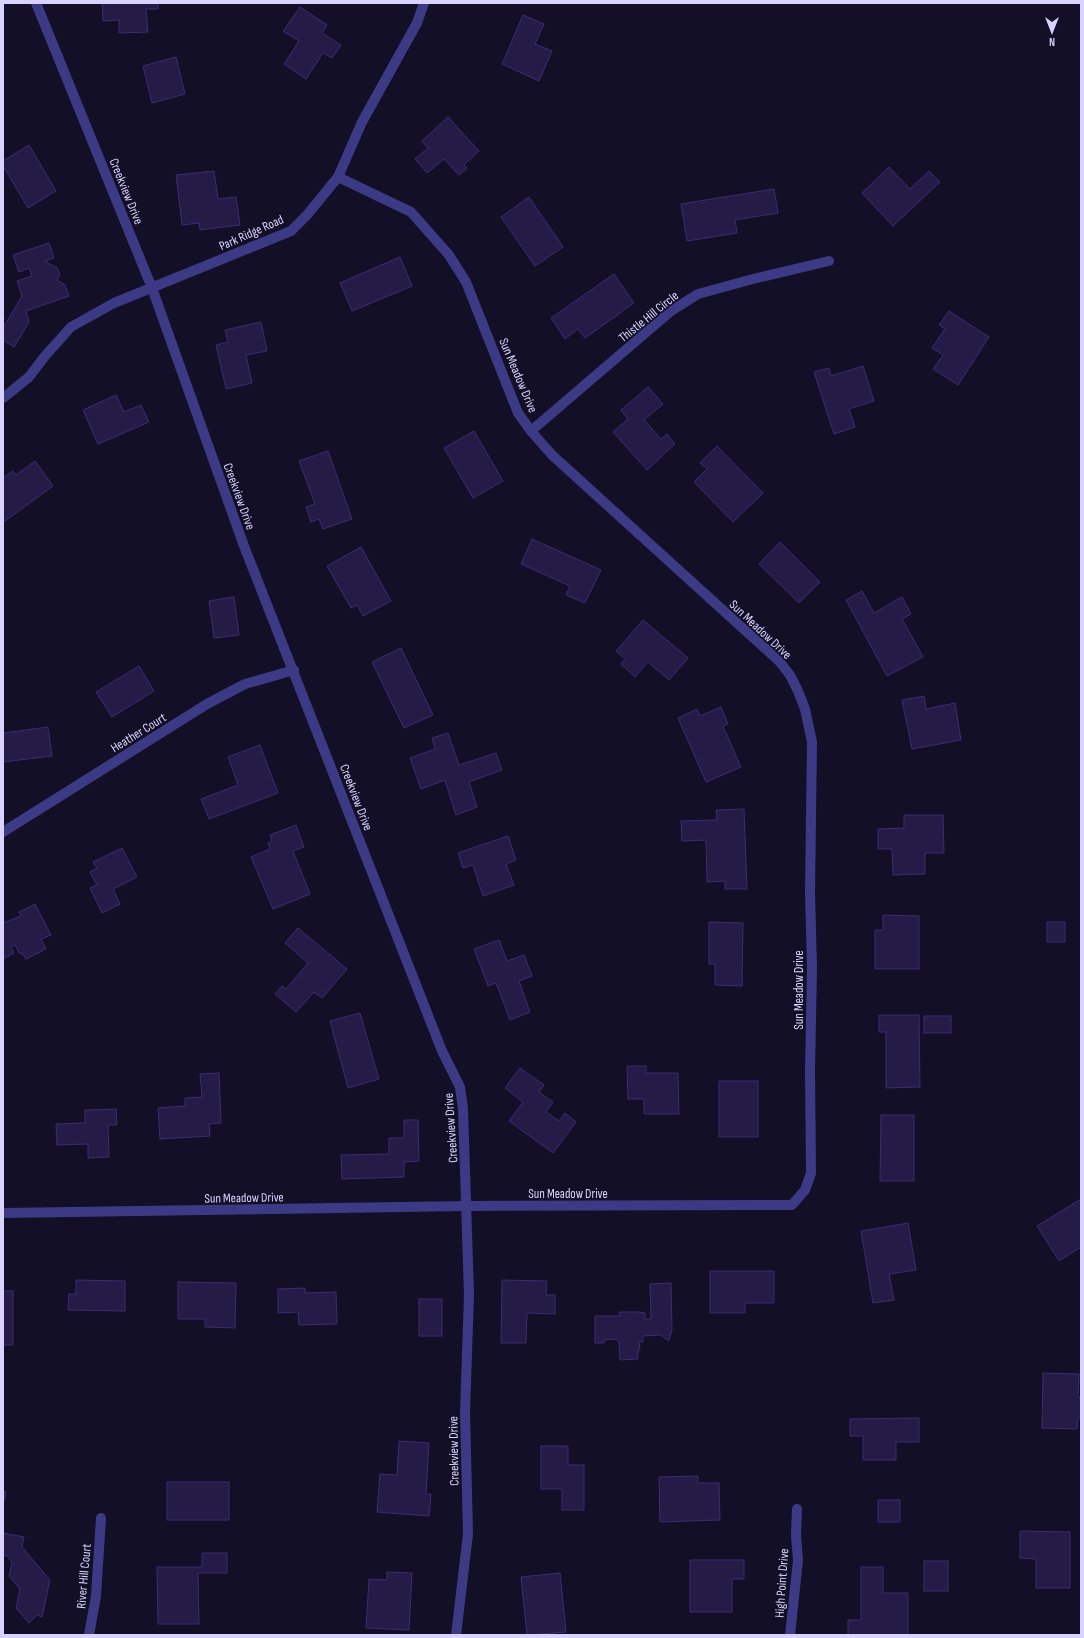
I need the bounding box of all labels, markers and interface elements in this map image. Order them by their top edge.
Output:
north arrow [1032,12,1072,52]
text: N [1049,35,1055,48]
street label: Creekview Drive [106,156,147,227]
street label: Park Ridge Road [217,212,286,254]
street label: Thistle Hill Circle [615,288,682,346]
street label: Sun Meadow Drive [495,336,541,415]
street label: Creekview Drive [220,461,259,532]
street label: Sun Meadow Drive [726,597,795,663]
street label: Heather Court [108,710,169,756]
street label: Creekview Drive [336,762,376,833]
street label: Sun Meadow Drive [791,950,807,1030]
street label: Creekview Drive [441,1093,461,1163]
street label: Sun Meadow Drive [528,1186,608,1202]
street label: Sun Meadow Drive [204,1189,284,1207]
street label: Creekview Drive [445,1416,463,1486]
street label: River Hill Court [73,1543,95,1609]
street label: High Point Drive [772,1548,792,1618]

